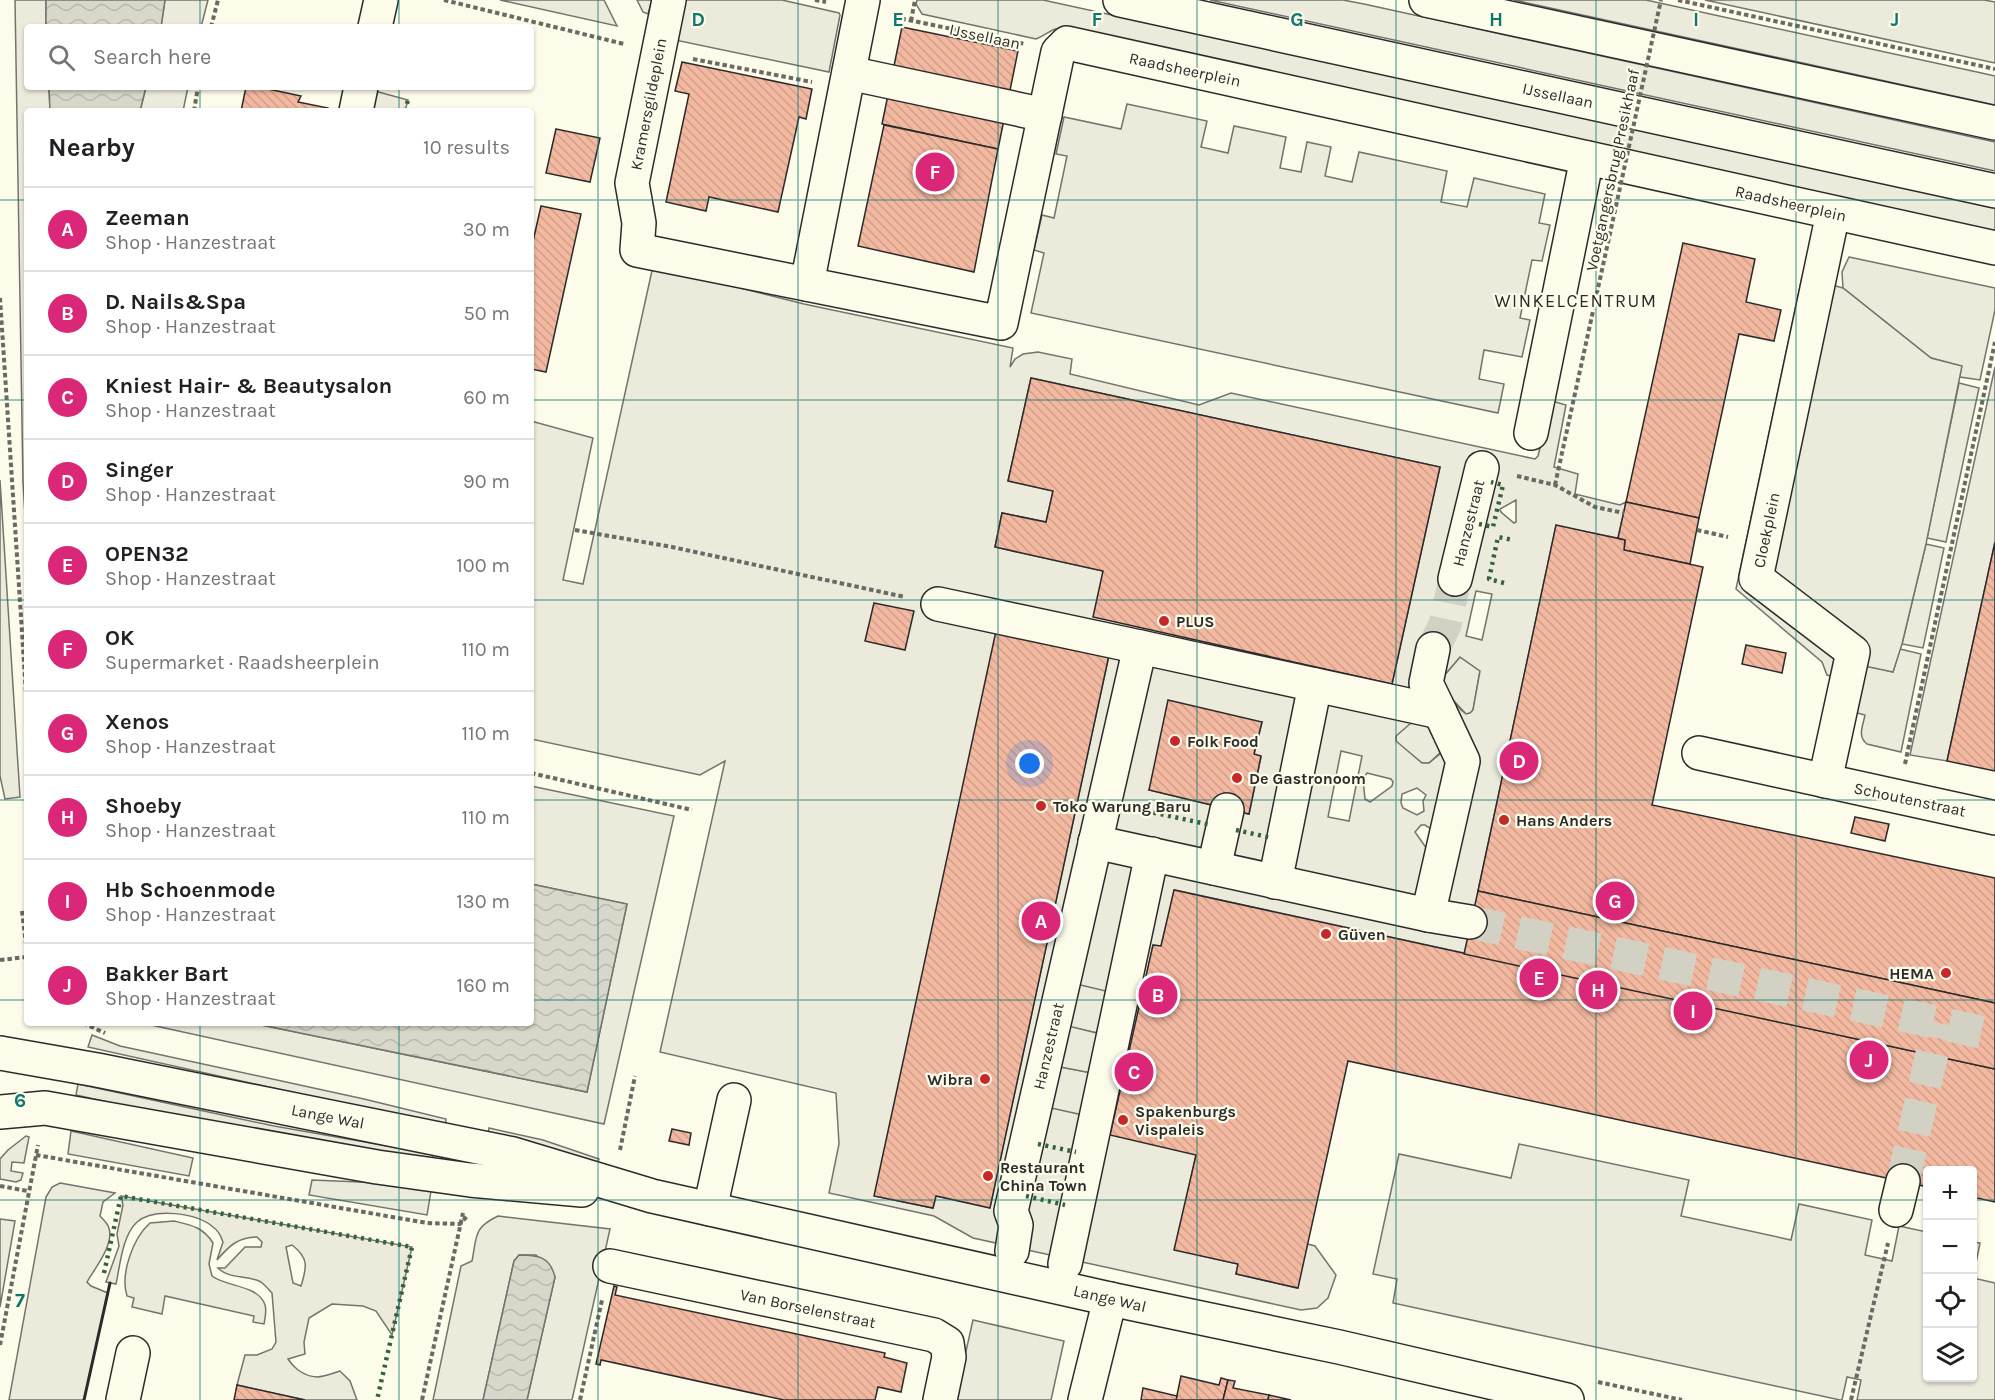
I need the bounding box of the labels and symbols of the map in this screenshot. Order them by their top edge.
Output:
text: D [691,8,705,31]
text: E [892,8,904,31]
text: F [1092,8,1103,31]
text: G [1290,8,1304,31]
text: H [1489,8,1503,31]
text: I [1693,8,1699,31]
text: J [1891,8,1899,31]
street label: IJssellaan [948,20,1022,53]
street label: Kramersgildeplein [626,36,671,172]
street label: Raadsheerplein [1127,48,1242,91]
street label: Voetgangersbrug Presikhaaf [1582,67,1643,273]
street label: IJssellaan [1521,79,1595,112]
pin: F [916,150,954,195]
street label: Raadsheerplein [1733,181,1848,226]
district label: WINKELCENTRUM [1495,290,1657,312]
street label: Hanzestraat [1449,478,1488,569]
street label: Cloekplein [1749,491,1784,570]
place label: PLUS [1176,612,1214,631]
marker: PLUS [1157,614,1171,628]
place label: Folk Food [1187,732,1259,751]
marker: Folk Food [1168,734,1182,748]
pin: D [1500,738,1538,783]
your location [1015,749,1044,778]
place label: De Gastronoom [1249,769,1366,788]
marker: De Gastronoom [1230,771,1244,785]
street label: Schoutenstraat [1852,778,1968,821]
place label: Toko Warung Baru [1053,797,1191,816]
marker: Toko Warung Baru [1034,799,1048,813]
place label: Hans Anders [1516,811,1612,830]
marker: Hans Anders [1497,813,1511,827]
pin: G [1596,878,1634,924]
pin: A [1022,898,1060,944]
place label: Güven [1338,925,1386,944]
marker: Güven [1319,927,1333,941]
pin: E [1520,956,1558,1000]
place label: HEMA [1889,964,1934,983]
marker: HEMA [1939,966,1953,980]
pin: H [1578,968,1618,1012]
pin: B [1138,972,1178,1018]
pin: I [1674,988,1712,1034]
street label: Hanzestraat [1029,1001,1068,1092]
pin: J [1850,1038,1888,1082]
pin: C [1114,1050,1154,1094]
place label: Wibra [927,1070,973,1089]
marker: Wibra [978,1072,992,1086]
text: 6 [14,1089,26,1112]
street label: Lange Wal [290,1100,366,1133]
place label: Spakenburgs Vispaleis [1135,1102,1236,1139]
marker: Spakenburgs Vispaleis [1116,1113,1130,1127]
place label: Restaurant China Town [1000,1158,1087,1195]
marker: Restaurant China Town [981,1169,995,1183]
street label: Lange Wal [1072,1281,1148,1316]
street label: Van Borselenstraat [738,1285,877,1332]
text: 7 [15,1289,25,1312]

